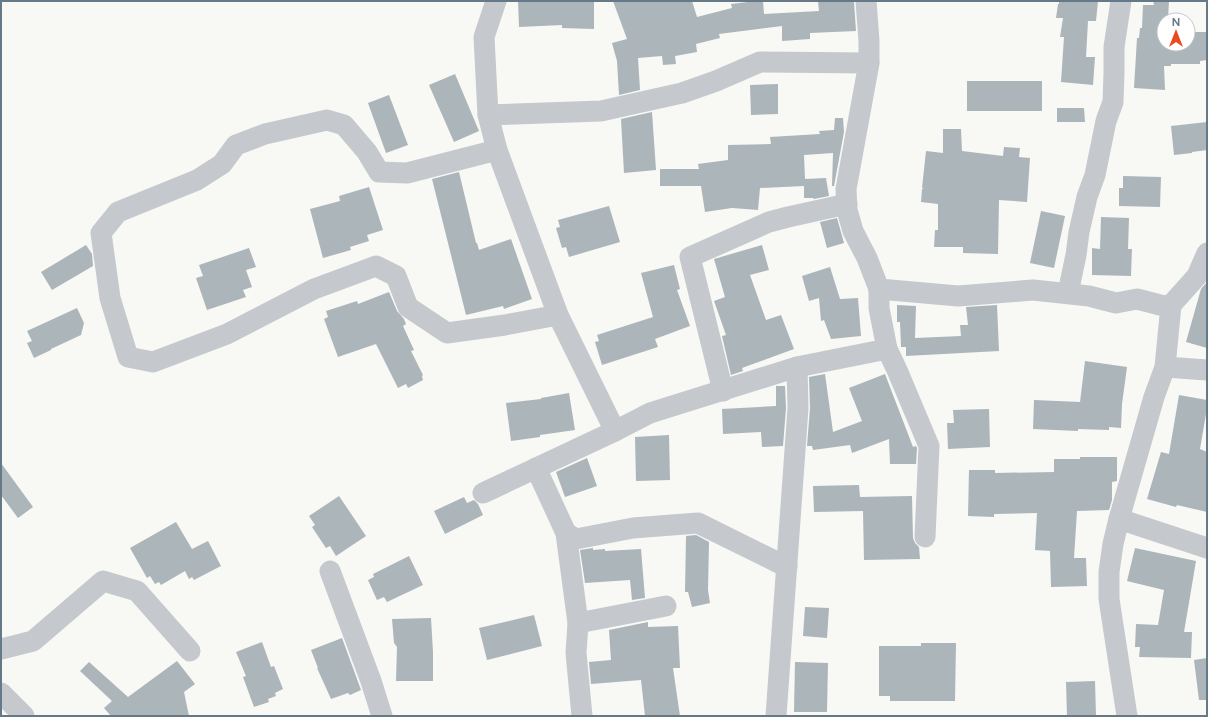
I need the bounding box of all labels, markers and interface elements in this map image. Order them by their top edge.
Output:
north arrow [1156,12,1196,52]
text: N [1172,16,1180,29]

